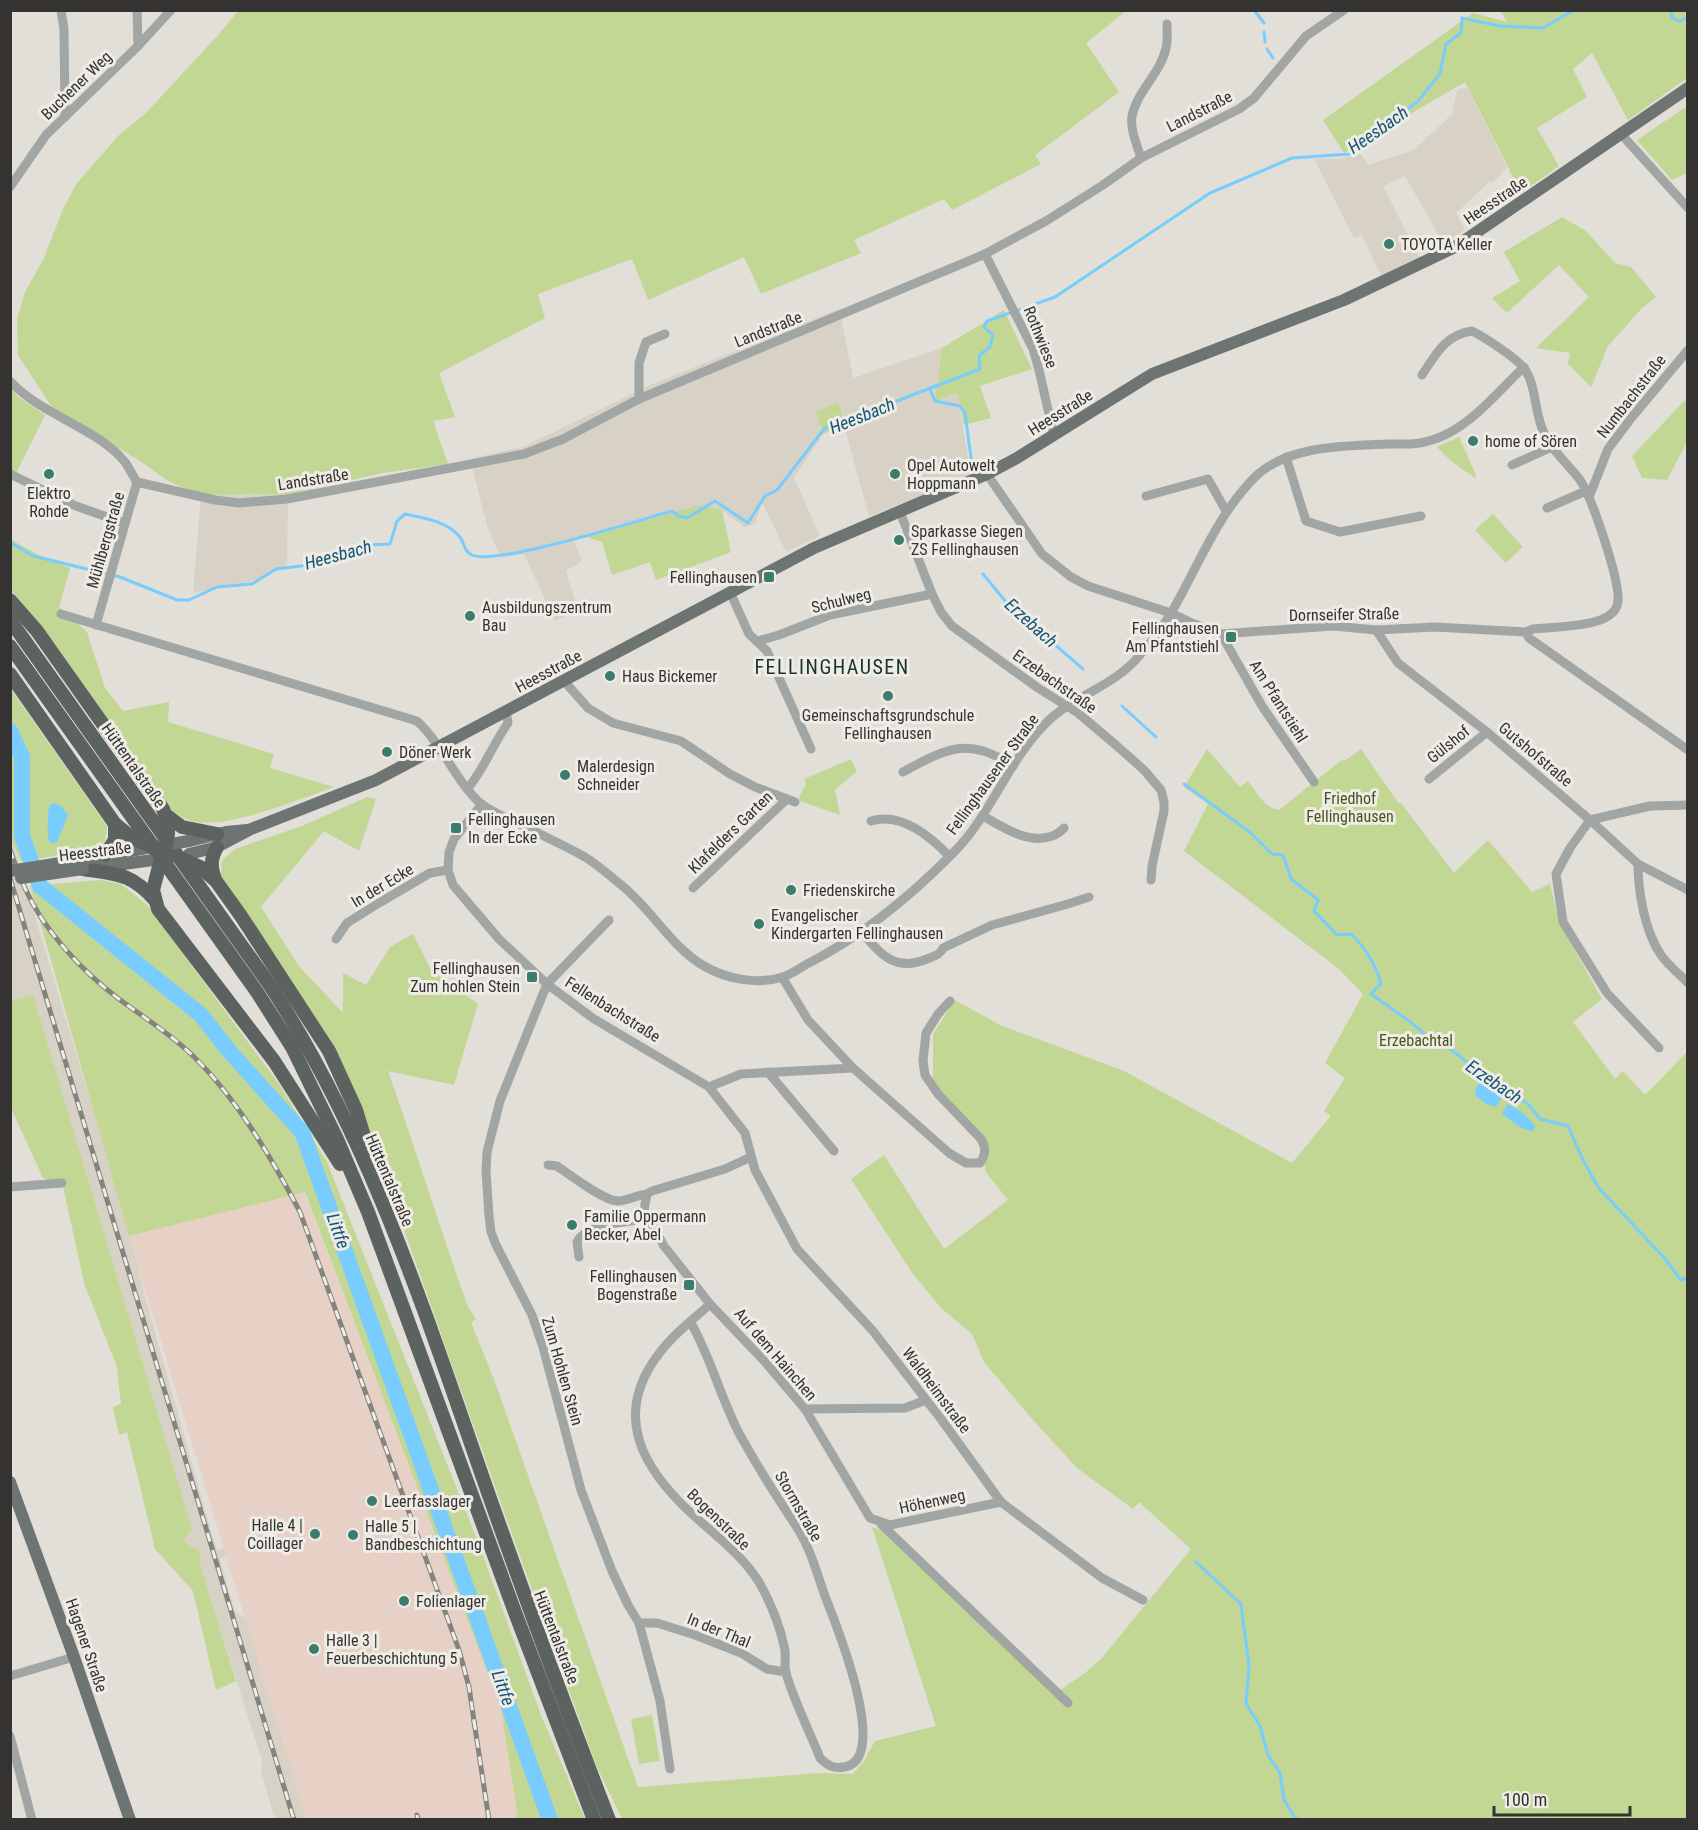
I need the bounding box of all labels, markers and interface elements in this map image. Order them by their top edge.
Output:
street label: Buchener Weg [37,47,115,124]
street label: Landstraße [1163,87,1235,136]
water label: Heesbach [1344,101,1412,158]
street label: Heesstraße [1460,172,1531,229]
place label: TOYOTA Keller [1401,235,1492,254]
marker: TOYOTA Keller [1382,237,1396,251]
street label: Rothwiese [1019,303,1062,371]
street label: Landstraße [732,307,805,352]
street label: Numbachstraße [1593,351,1670,442]
street label: Heesstraße [1025,385,1096,440]
water label: Heesbach [826,393,898,438]
place label: home of Sören [1485,432,1577,451]
marker: home of Sören [1466,434,1480,448]
place label: Opel Autowelt Hoppmann [907,456,995,493]
street label: Landstraße [276,465,350,494]
marker: Elektro Rohde [42,467,56,481]
marker: Opel Autowelt Hoppmann [888,467,902,481]
place label: Elektro Rohde [27,484,71,521]
street label: Mühlbergstraße [83,490,128,591]
place label: Sparkasse Siegen ZS Fellinghausen [911,522,1023,559]
marker: Sparkasse Siegen ZS Fellinghausen [892,533,906,547]
water label: Heesbach [302,535,374,574]
place label: Fellinghausen [670,568,757,587]
marker: Fellinghausen [762,570,776,584]
street label: Schulweg [809,584,873,617]
water label: Erzebach [1001,594,1062,652]
place label: Ausbildungszentrum Bau [482,598,612,635]
street label: Dornseifer Straße [1289,604,1399,625]
marker: Ausbildungszentrum Bau [463,609,477,623]
place label: Fellinghausen Am Pfantstiehl [1125,619,1219,656]
marker: Fellinghausen Am Pfantstiehl [1224,630,1238,644]
street label: Heesstraße [512,646,585,697]
street label: Erzebachstraße [1009,646,1100,717]
district label: FELLINGHAUSEN [754,655,910,679]
street label: Am Pfantstiehl [1246,657,1311,746]
place label: Haus Bickemer [622,667,717,686]
marker: Haus Bickemer [603,669,617,683]
marker: Gemeinschaftsgrundschule Fellinghausen [881,689,895,703]
place label: Gemeinschaftsgrundschule Fellinghausen [802,706,974,743]
street label: Fellinghausener Straße [942,710,1043,838]
street label: Gutshofstraße [1495,718,1576,791]
street label: Hüttentalstraße [98,719,170,811]
street label: Gülshof [1423,722,1473,767]
place label: Döner Werk [399,743,472,762]
marker: Döner Werk [380,745,394,759]
place label: Malerdesign Schneider [577,757,655,794]
marker: Malerdesign Schneider [558,768,572,782]
street label: Klafelders Garten [684,787,776,877]
park label: Friedhof Fellinghausen [1306,789,1394,826]
place label: Fellinghausen In der Ecke [468,810,555,847]
marker: Fellinghausen In der Ecke [449,821,463,835]
street label: Heesstraße [58,838,132,865]
street label: In der Ecke [348,859,417,911]
place label: Friedenskirche [803,881,895,900]
marker: Friedenskirche [784,883,798,897]
place label: Evangelischer Kindergarten Fellinghausen [771,906,943,943]
marker: Evangelischer Kindergarten Fellinghausen [752,917,766,931]
place label: Fellinghausen Zum hohlen Stein [410,959,520,996]
marker: Fellinghausen Zum hohlen Stein [525,970,539,984]
street label: Fellenbachstraße [562,973,664,1046]
park label: Erzebachtal [1379,1031,1453,1050]
water label: Erzebach [1462,1055,1526,1108]
street label: Hüttentalstraße [362,1131,418,1229]
place label: Familie Oppermann Becker, Abel [584,1207,706,1244]
water label: Littfe [322,1210,355,1251]
marker: Familie Oppermann Becker, Abel [565,1218,579,1232]
place label: Fellinghausen Bogenstraße [590,1267,677,1304]
marker: Fellinghausen Bogenstraße [682,1278,696,1292]
street label: Auf dem Hainchen [730,1304,821,1404]
street label: Zum Hohlen Stein [538,1315,587,1428]
street label: Waldheimstraße [898,1344,975,1437]
street label: Stormstraße [771,1468,826,1545]
street label: Bogenstraße [683,1485,754,1554]
street label: Höhenweg [897,1485,967,1518]
place label: Leerfasslager [384,1492,471,1511]
marker: Leerfasslager [365,1494,379,1508]
place label: Halle 4 | Coillager [247,1516,303,1553]
place label: Halle 5 | Bandbeschichtung [365,1517,482,1554]
marker: Halle 4 | Coillager [308,1527,322,1541]
marker: Halle 5 | Bandbeschichtung [346,1528,360,1542]
street label: Hüttentalstraße [530,1588,583,1687]
place label: Folienlager [416,1592,486,1611]
marker: Folienlager [397,1594,411,1608]
street label: Hagener Straße [62,1596,111,1695]
street label: In der Thal [684,1609,753,1652]
place label: Halle 3 | Feuerbeschichtung 5 [326,1631,458,1668]
marker: Halle 3 | Feuerbeschichtung 5 [307,1642,321,1656]
water label: Littfe [487,1667,520,1708]
scale bar [1494,1779,1630,1817]
text: 100 m [1503,1789,1547,1810]

